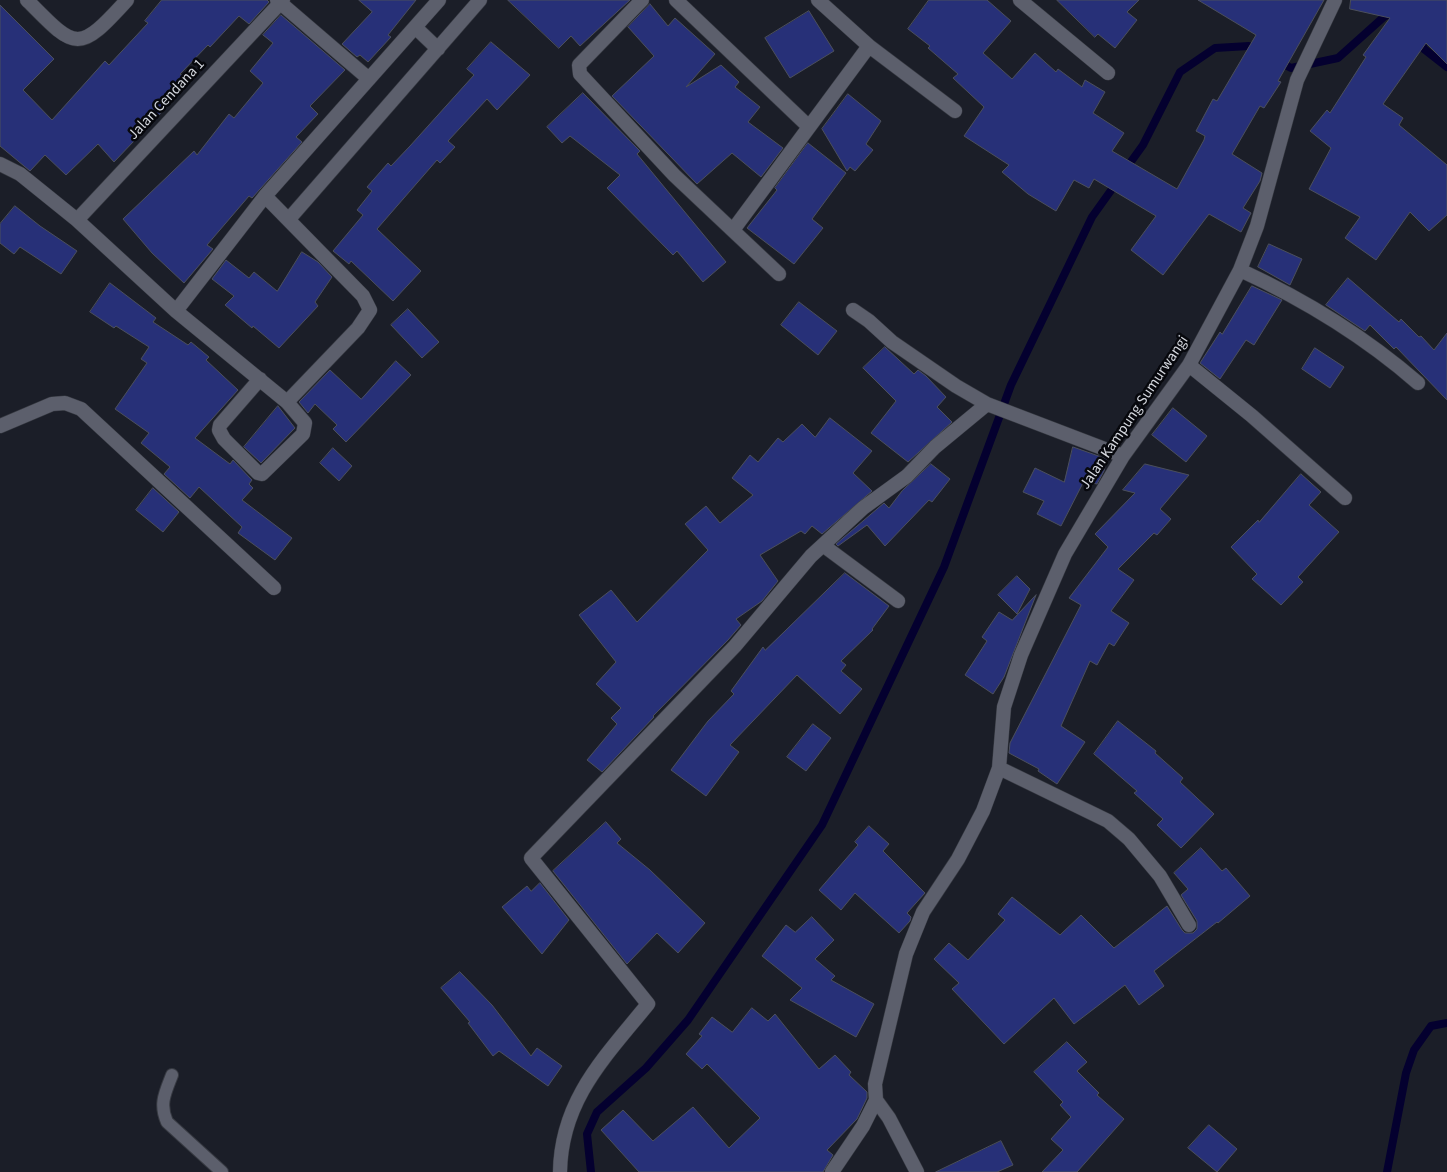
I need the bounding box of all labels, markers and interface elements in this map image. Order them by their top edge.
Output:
street label: Jalan Cendana 1 [125,56,209,144]
street label: Jalan Kampung Sumurwangi [1077,333,1193,493]

